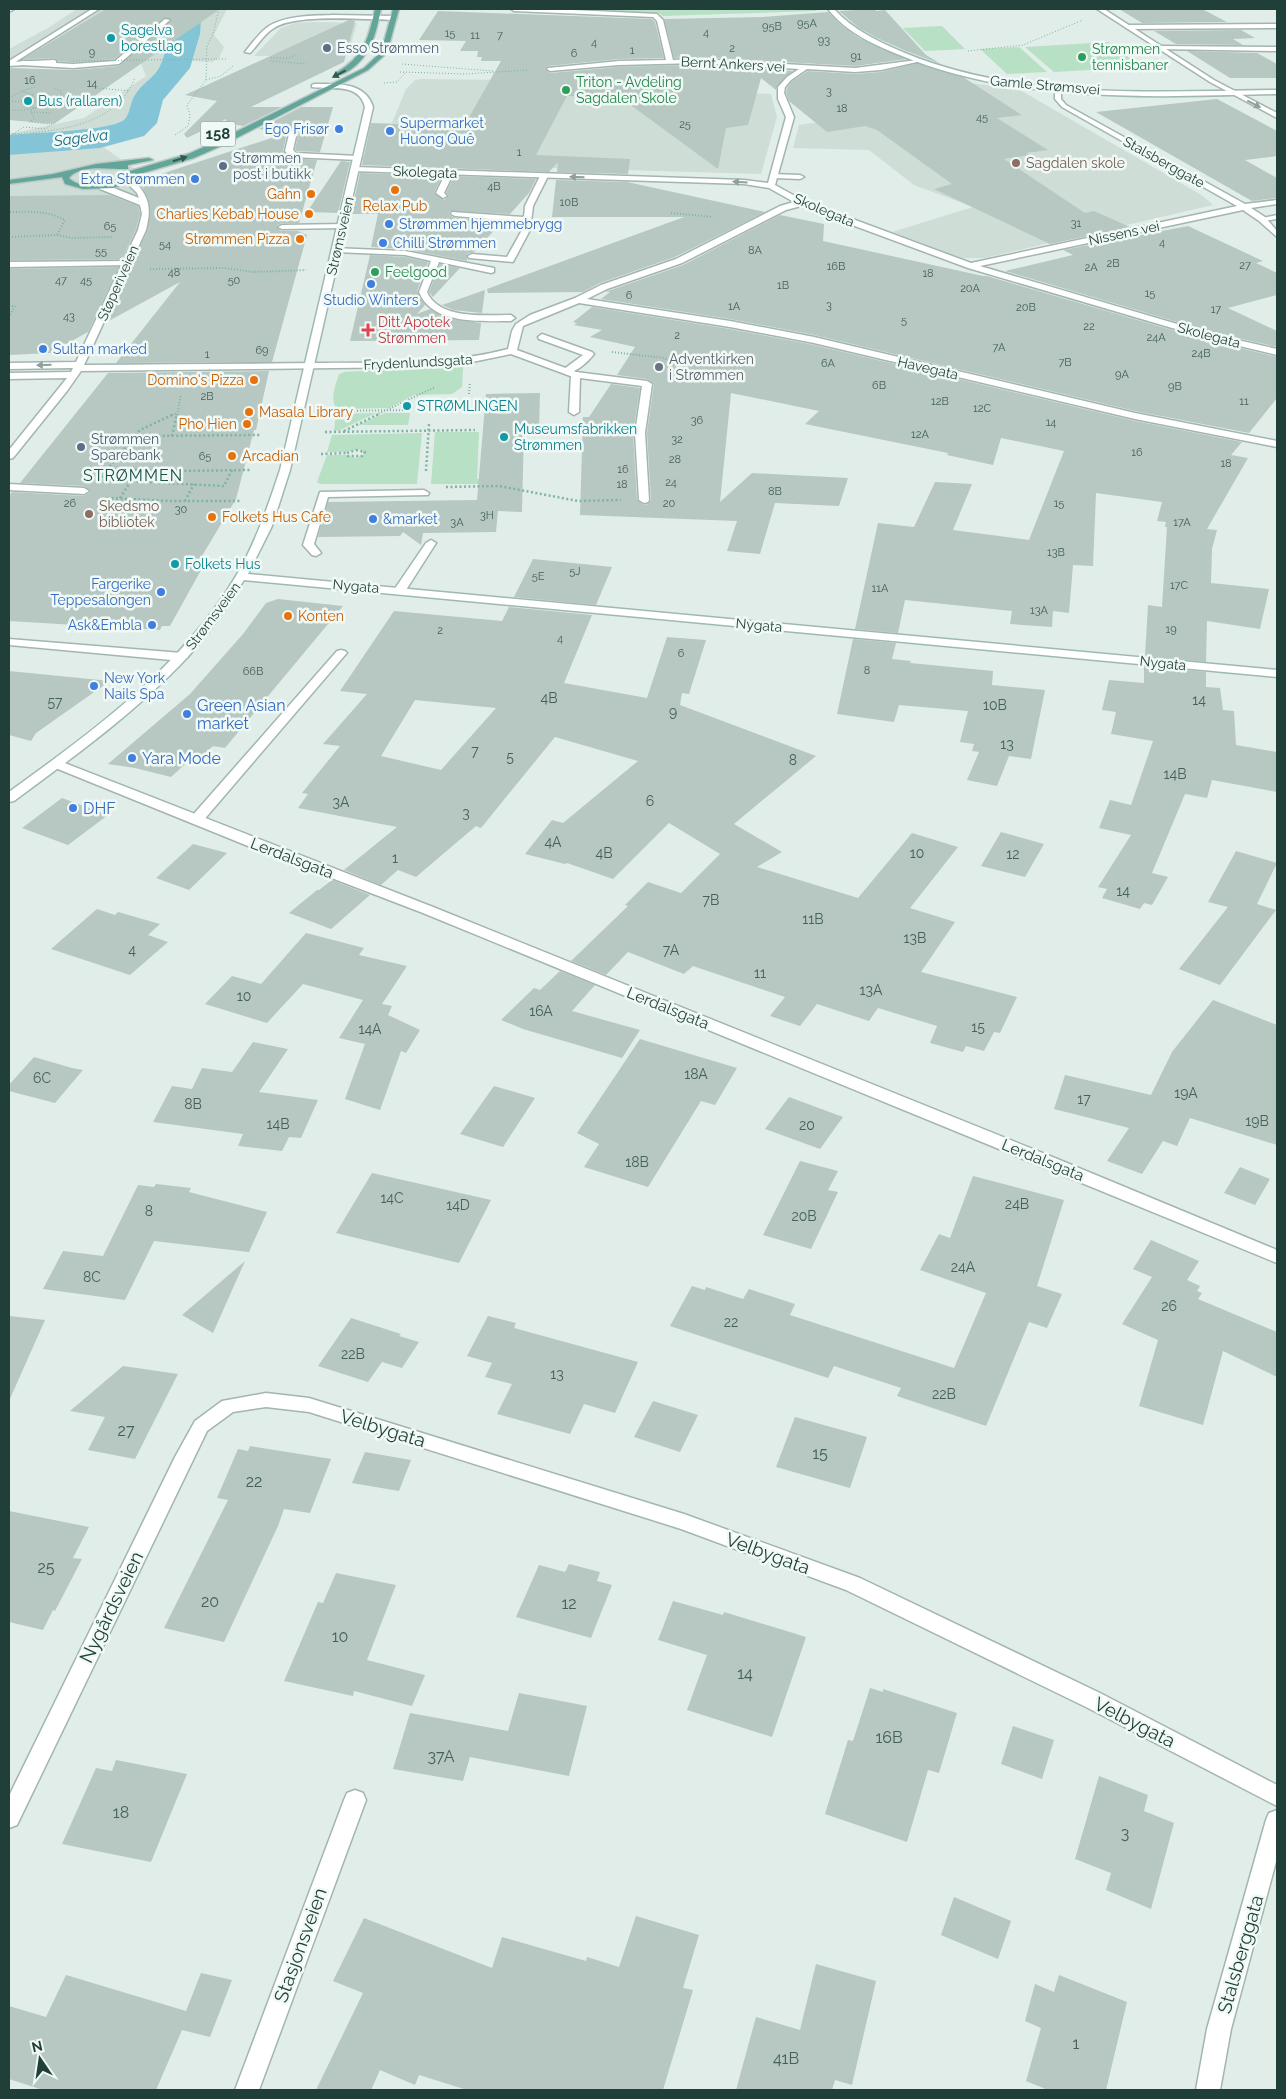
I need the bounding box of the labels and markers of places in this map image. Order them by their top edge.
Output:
place label: Sagelva borestlag [121,22,182,54]
marker: Sagelva borestlag [105,32,117,44]
place label: Esso Strømmen [337,40,439,56]
place label: Strømmen tennisbaner [1092,41,1169,73]
marker: Esso Strømmen [321,42,333,54]
marker: Strømmen tennisbaner [1076,51,1088,63]
place label: Triton - Avdeling Sagdalen Skole [576,74,682,106]
marker: Triton - Avdeling Sagdalen Skole [560,84,572,96]
place label: Bus (rallaren) [38,93,123,109]
marker: Bus (rallaren) [22,95,34,107]
place label: Supermarket Huong Quê [400,115,484,147]
place label: Ego Frisør [264,121,329,137]
marker: Ego Frisør [333,123,345,135]
marker: Supermarket Huong Quê [384,125,396,137]
place label: Strømmen post i butikk [233,150,312,182]
place label: Sagdalen skole [1026,155,1125,171]
marker: Sagdalen skole [1010,157,1022,169]
marker: Strømmen post i butikk [217,160,229,172]
place label: Extra Strømmen [80,171,185,187]
marker: Extra Strømmen [189,173,201,185]
marker: Relax Pub [389,184,401,196]
place label: Gahn [267,186,301,202]
marker: Gahn [305,188,317,200]
place label: Relax Pub [363,198,428,214]
place label: Charlies Kebab House [156,206,299,222]
marker: Charlies Kebab House [303,208,315,220]
place label: Strømmen hjemmebrygg [399,216,562,232]
marker: Strømmen hjemmebrygg [383,218,395,230]
place label: Strømmen Pizza [185,231,290,247]
marker: Strømmen Pizza [294,233,306,245]
place label: Chilli Strømmen [393,235,496,251]
marker: Chilli Strømmen [377,237,389,249]
place label: Feelgood [385,264,447,280]
marker: Feelgood [369,266,381,278]
marker: Studio Winters [365,278,377,290]
place label: Studio Winters [324,292,419,308]
place label: Ditt Apotek Strømmen [378,314,451,346]
marker: Ditt Apotek Strømmen [362,324,374,336]
place label: Sultan marked [53,341,147,357]
marker: Sultan marked [37,343,49,355]
place label: Adventkirken i Strømmen [669,351,754,383]
marker: Adventkirken i Strømmen [653,361,665,373]
place label: Domino's Pizza [147,372,244,388]
marker: Domino's Pizza [248,374,260,386]
place label: STRØMLINGEN [417,398,518,414]
marker: STRØMLINGEN [401,400,413,412]
place label: Masala Library [259,404,354,420]
marker: Masala Library [243,406,255,418]
place label: Pho Hien [178,416,237,432]
marker: Pho Hien [241,418,253,430]
place label: Museumsfabrikken Strømmen [514,421,637,453]
place label: Strømmen Sparebank [91,431,161,463]
marker: Museumsfabrikken Strømmen [498,431,510,443]
marker: Strømmen Sparebank [75,441,87,453]
place label: Arcadian [242,448,299,464]
marker: Arcadian [226,450,238,462]
place label: Skedsmo bibliotek [99,498,159,530]
marker: Skedsmo bibliotek [83,508,95,520]
place label: Folkets Hus Cafe [222,509,331,525]
marker: Folkets Hus Cafe [206,511,218,523]
place label: &market [383,511,438,527]
marker: &market [367,513,379,525]
place label: Folkets Hus [185,556,261,572]
marker: Folkets Hus [169,558,181,570]
place label: Fargerike Teppesalongen [51,576,151,608]
marker: Fargerike Teppesalongen [155,586,167,598]
place label: Konten [298,608,344,624]
marker: Konten [282,610,294,622]
place label: Ask&Embla [68,617,142,633]
marker: Ask&Embla [146,619,158,631]
place label: New York Nails Spa [104,670,166,702]
marker: New York Nails Spa [88,680,100,692]
place label: Green Asian market [197,696,285,733]
marker: Green Asian market [181,708,193,720]
place label: Yara Mode [142,749,221,768]
marker: Yara Mode [126,752,138,764]
place label: DHF [83,799,116,818]
marker: DHF [67,802,79,814]

